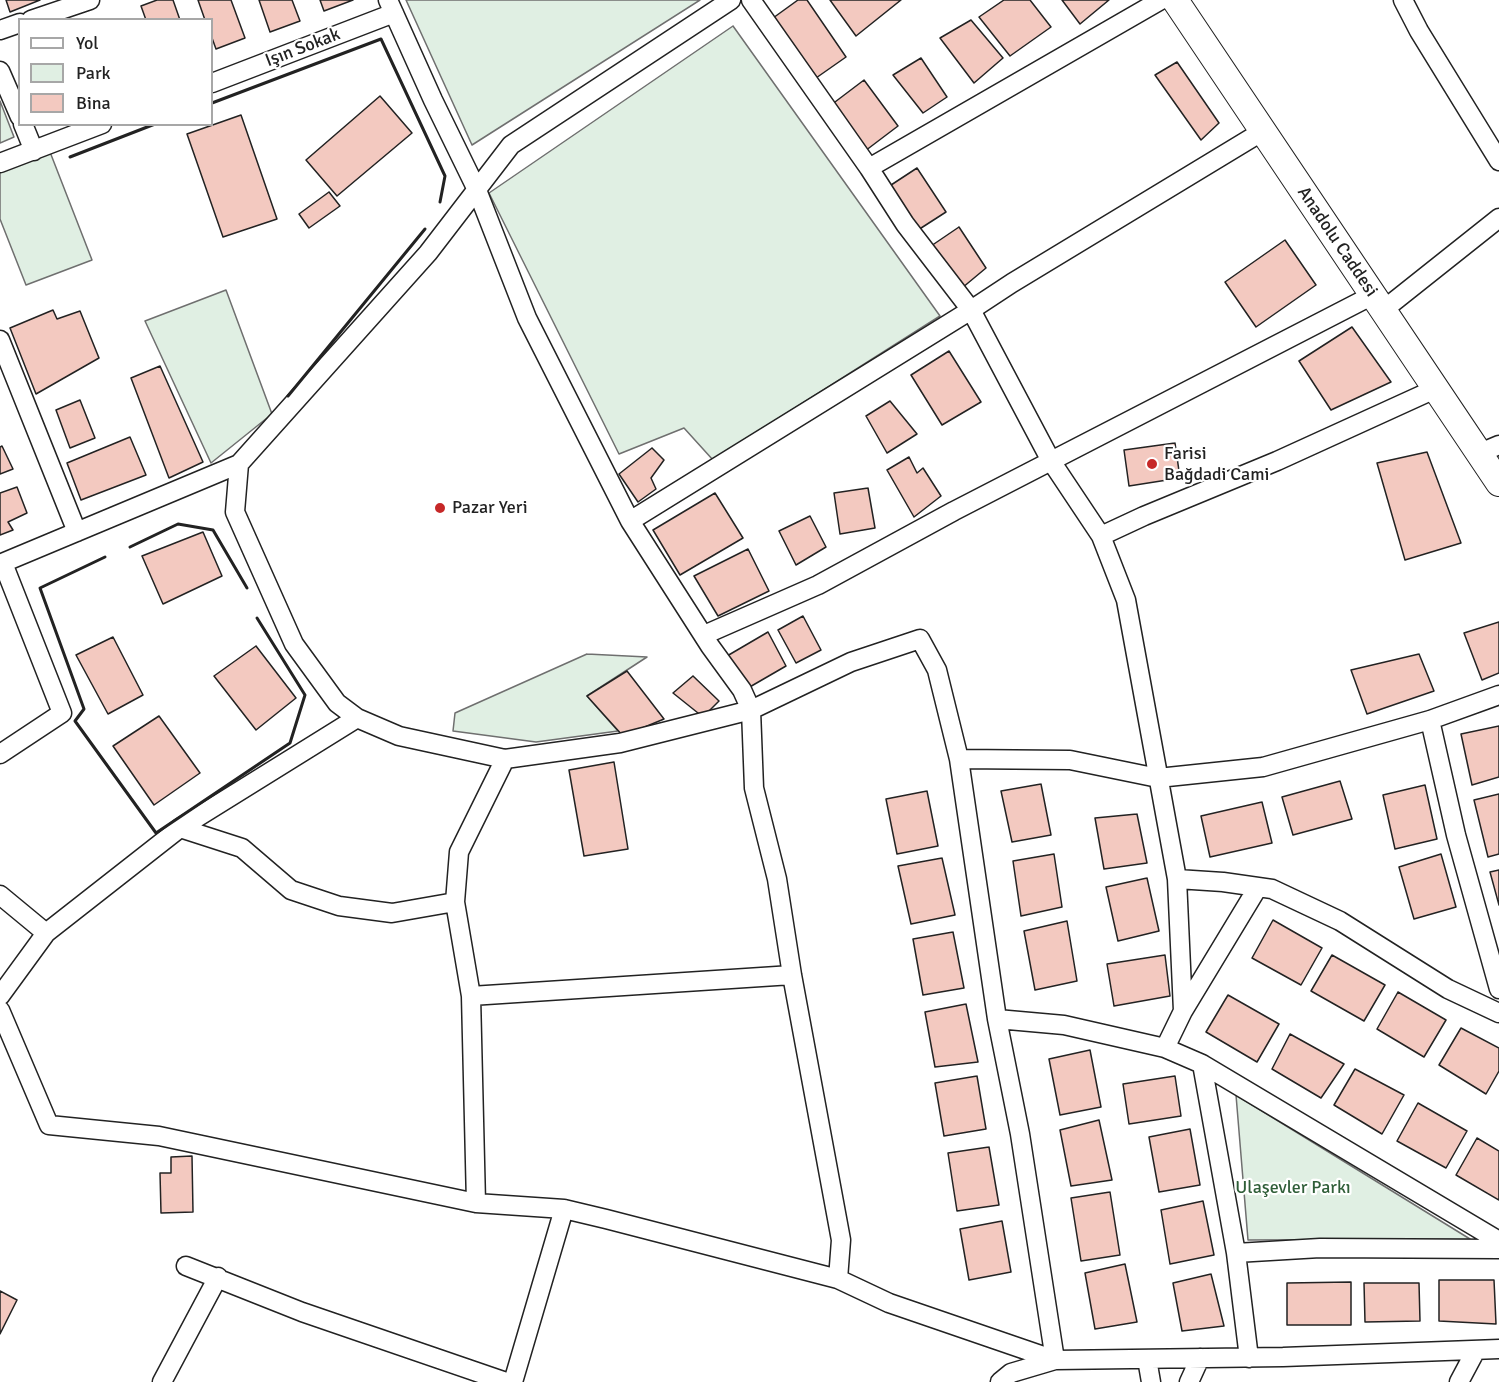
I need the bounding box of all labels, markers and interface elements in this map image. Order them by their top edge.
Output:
legend [18,18,213,126]
street label: Işın Sokak [263,24,343,72]
text: Yol [76,32,99,54]
text: Park [76,62,111,84]
text: Bina [76,92,111,114]
street label: Anadolu Caddesi [1292,183,1382,301]
place label: Farisi Bağdadi Cami [1164,443,1269,486]
marker: Farisi Bağdadi Cami [1145,457,1159,471]
place label: Pazar Yeri [452,497,528,519]
marker: Pazar Yeri [433,501,447,515]
park label: Ulaşevler Parkı [1235,1177,1351,1199]

